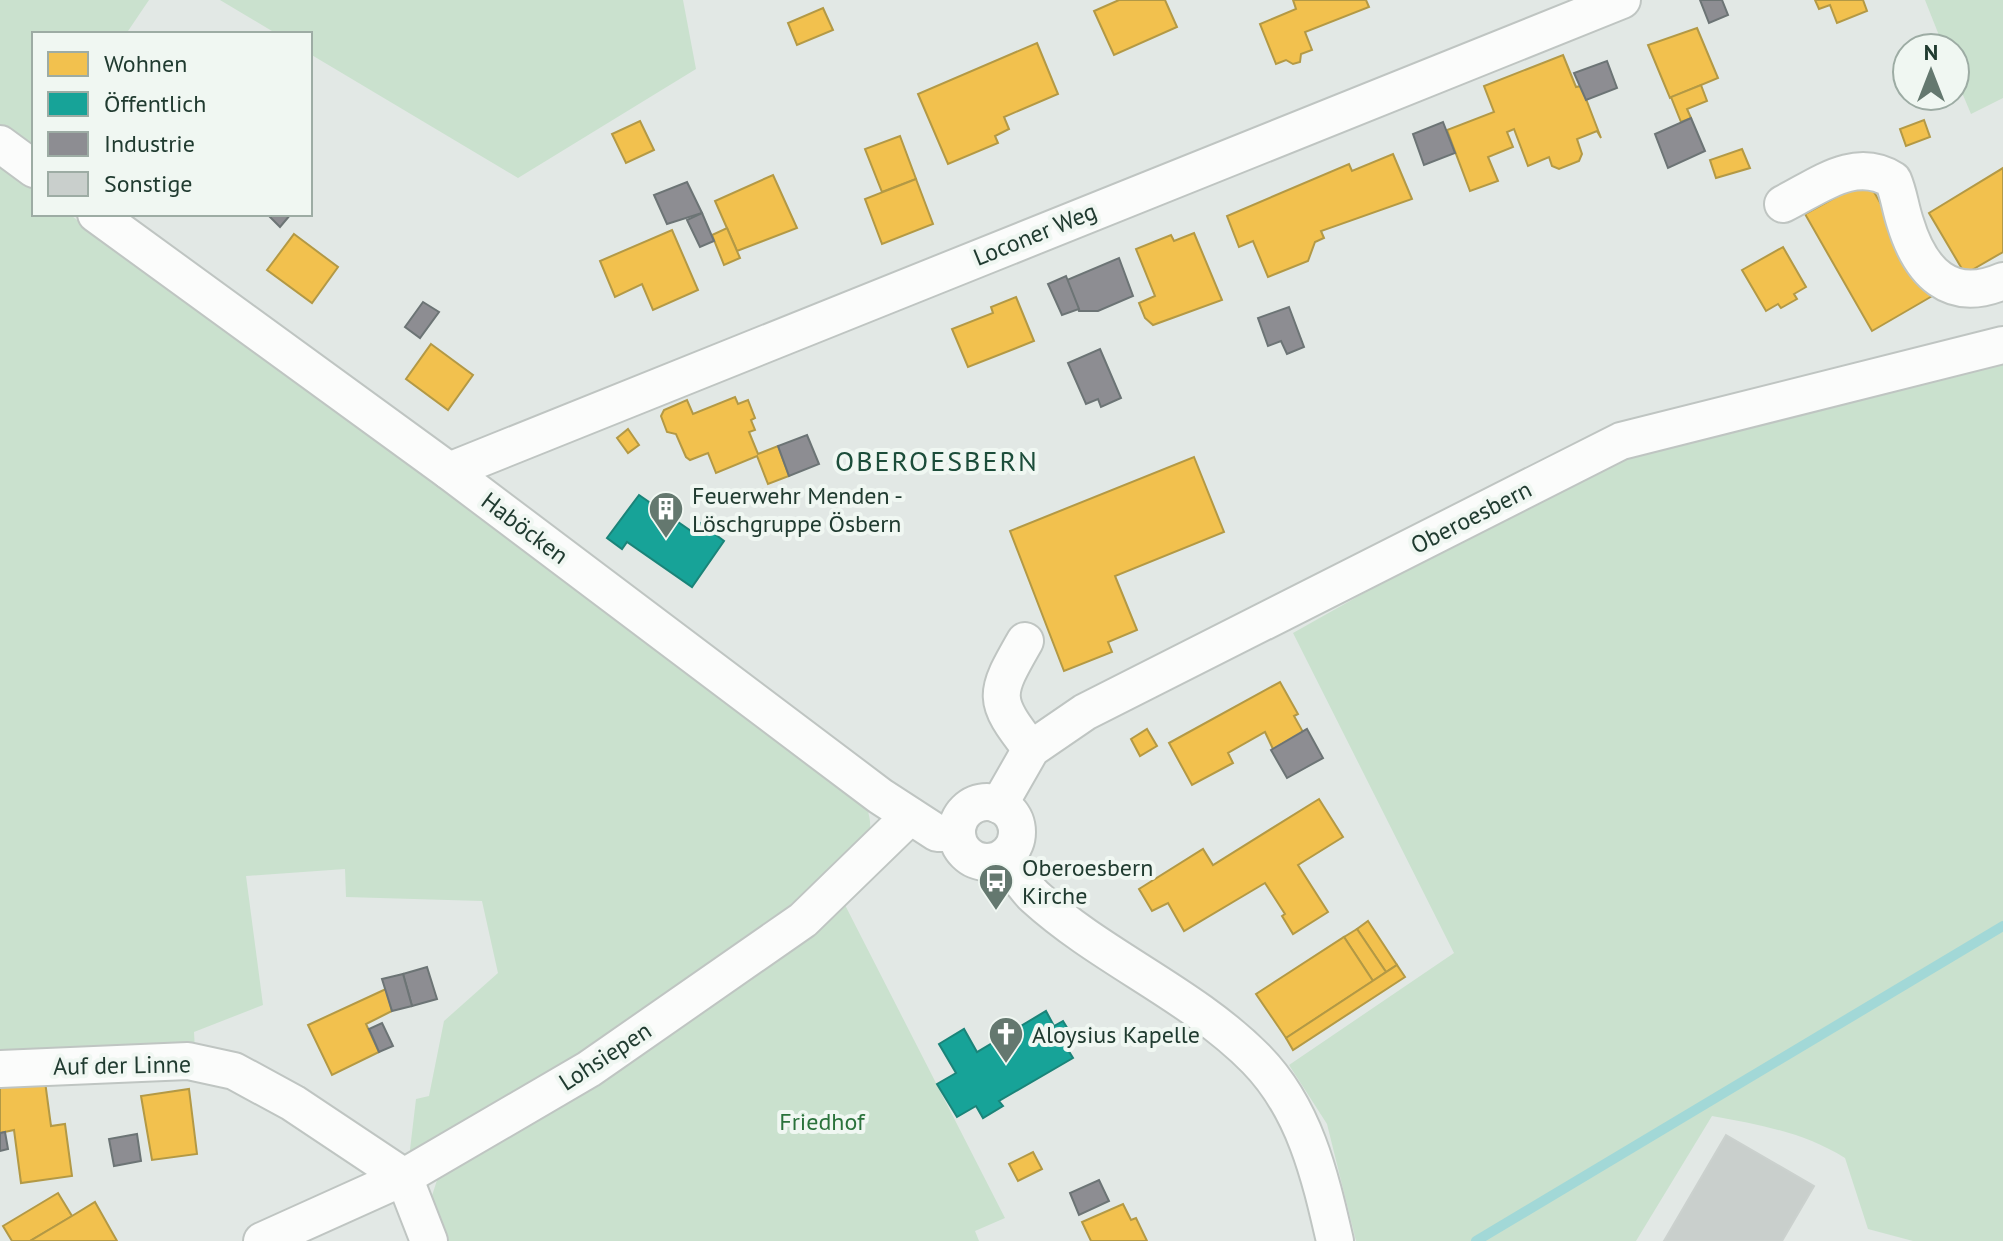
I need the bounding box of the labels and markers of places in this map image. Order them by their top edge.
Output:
place label: Feuerwehr Menden - Löschgruppe Ösbern [692,480,903,539]
building icon: Feuerwehr Menden - Löschgruppe Ösbern [647,490,685,540]
place label: Oberoesbern Kirche [1022,852,1153,911]
bus stop icon: Oberoesbern Kirche [977,862,1015,912]
church icon: Aloysius Kapelle [987,1015,1025,1065]
place label: Aloysius Kapelle [1032,1019,1200,1050]

